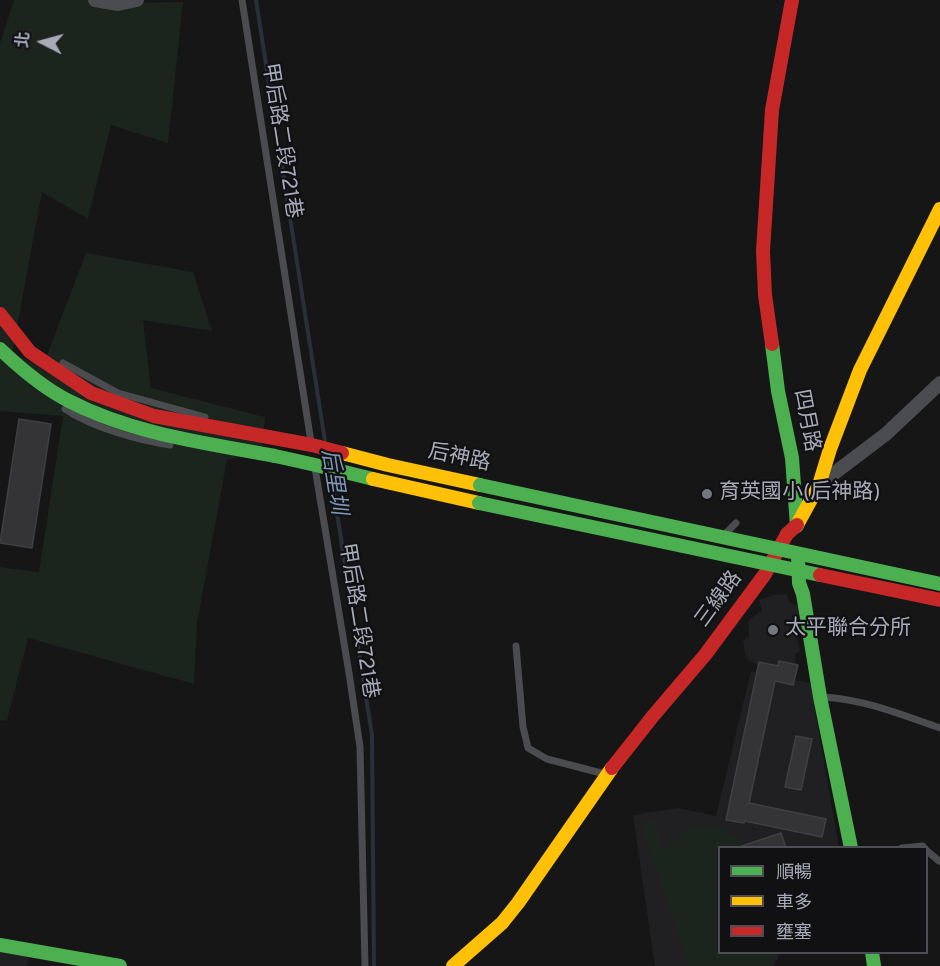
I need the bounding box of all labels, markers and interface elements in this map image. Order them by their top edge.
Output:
north arrow [12,12,72,72]
text: 北 [13,31,35,49]
street label: 甲后路二段721巷 [255,61,305,221]
street label: 四月路 [787,388,823,454]
street label: 后神路 [426,440,492,478]
water label: 后里圳 [314,447,350,517]
place label: 育英國小(后神路) [719,481,880,507]
marker: 育英國小(后神路) [700,487,714,501]
street label: 甲后路二段721巷 [332,541,382,701]
street label: 三線路 [691,567,749,633]
place label: 太平聯合分所 [785,617,911,643]
marker: 太平聯合分所 [766,623,780,637]
legend [718,846,928,954]
text: 順暢 [776,862,812,885]
text: 車多 [776,892,812,915]
text: 壅塞 [776,922,812,945]

